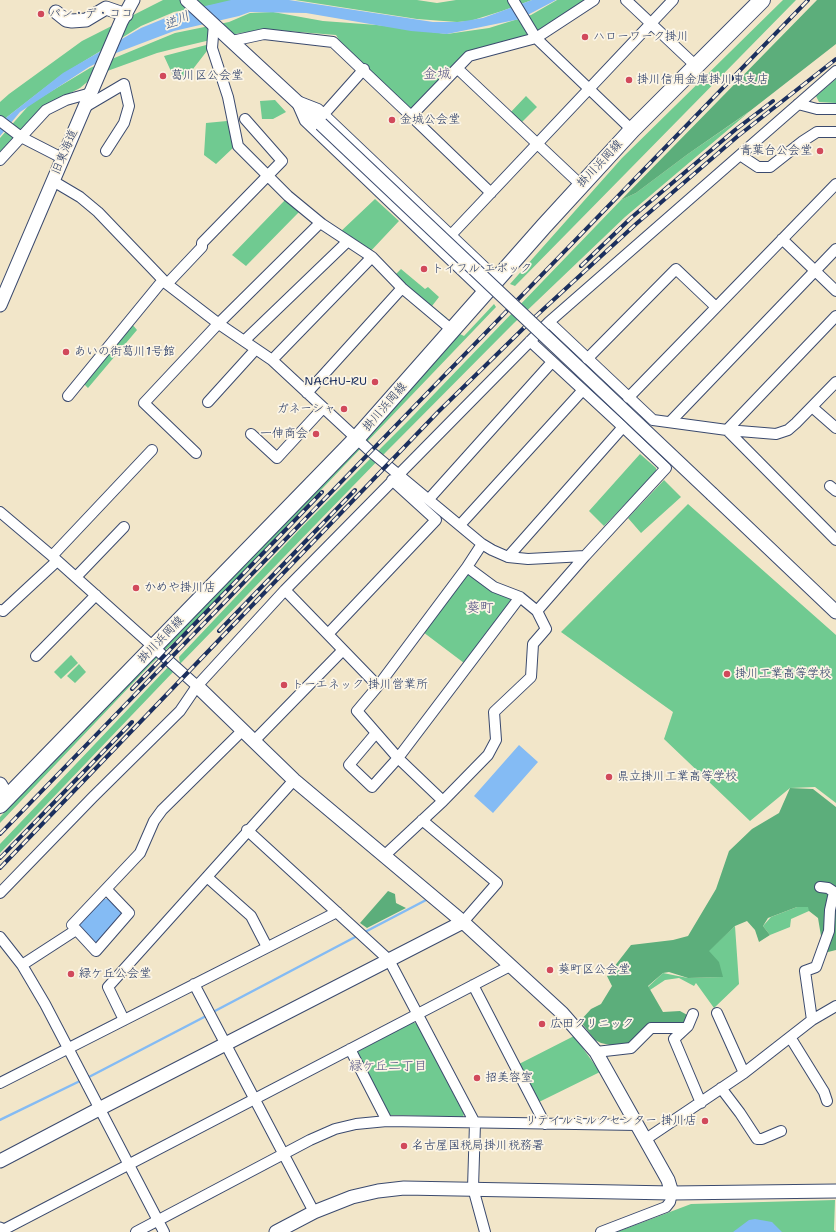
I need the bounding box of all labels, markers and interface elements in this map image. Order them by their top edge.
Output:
place label: パン・デ・ココ [49,7,133,21]
marker: パン・デ・ココ [36,9,46,19]
water label: 逆川 [162,9,192,33]
place label: ハローワーク掛川 [593,30,689,44]
marker: ハローワーク掛川 [580,32,590,42]
district label: 金城 [423,66,451,82]
place label: 葛川区公会堂 [171,69,243,83]
marker: 葛川区公会堂 [158,71,168,81]
place label: 掛川信用金庫掛川東支店 [637,73,769,87]
marker: 掛川信用金庫掛川東支店 [624,75,634,85]
place label: 金城公会堂 [400,113,460,127]
marker: 金城公会堂 [387,115,397,125]
street label: 旧東海道 [49,127,81,177]
street label: 掛川浜岡線 [574,137,626,191]
place label: 青葉台公会堂 [740,144,812,158]
marker: 青葉台公会堂 [815,146,825,156]
place label: トイフル エポック [432,262,532,276]
marker: トイフル エポック [419,264,429,274]
place label: あいの街葛川1号館 [74,345,175,359]
marker: あいの街葛川1号館 [61,347,71,357]
place label: NACHU-RU [304,375,367,389]
marker: NACHU-RU [370,377,380,387]
street label: 掛川浜岡線 [360,380,410,434]
place label: ガネーシャ [277,402,336,416]
marker: ガネーシャ [339,404,349,414]
place label: 一伸商会 [260,427,308,441]
marker: 一伸商会 [311,429,321,439]
place label: かめや掛川店 [144,581,216,595]
marker: かめや掛川店 [131,583,141,593]
district label: 葵町 [466,600,494,616]
street label: 掛川浜岡線 [135,613,187,667]
place label: 掛川工業高等学校 [735,667,831,681]
marker: 掛川工業高等学校 [722,669,732,679]
place label: トーエネック 掛川営業所 [292,678,428,692]
marker: トーエネック 掛川営業所 [279,680,289,690]
place label: 県立掛川工業高等学校 [617,770,737,784]
marker: 県立掛川工業高等学校 [604,772,614,782]
place label: 葵町区公会堂 [558,963,630,977]
marker: 葵町区公会堂 [545,965,555,975]
place label: 緑ケ丘公会堂 [79,967,151,981]
marker: 緑ケ丘公会堂 [66,969,76,979]
place label: 広田クリニック [550,1017,634,1031]
marker: 広田クリニック [537,1019,547,1029]
district label: 緑ケ丘二丁目 [349,1059,427,1075]
place label: 招美容室 [485,1071,533,1085]
marker: 招美容室 [472,1073,482,1083]
place label: リテイルミルクセンター 掛川店 [525,1114,697,1128]
marker: リテイルミルクセンター 掛川店 [700,1116,710,1126]
place label: 名古屋国税局掛川税務署 [412,1139,544,1153]
marker: 名古屋国税局掛川税務署 [399,1141,409,1151]

